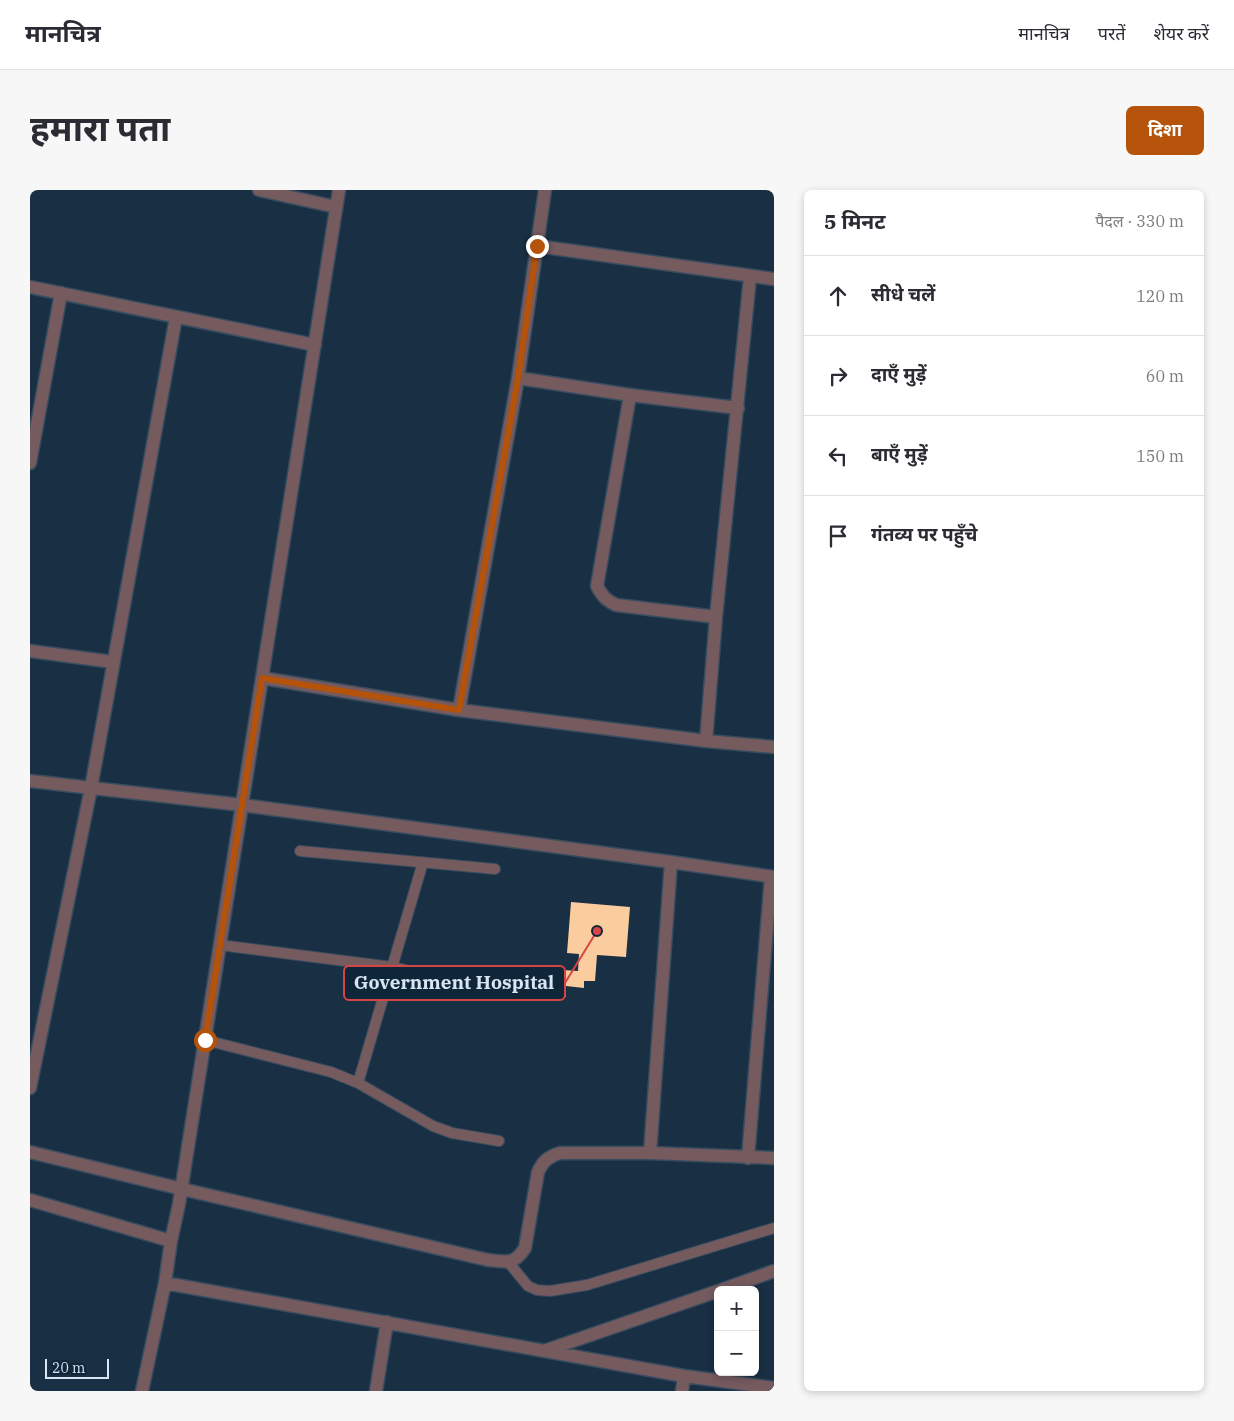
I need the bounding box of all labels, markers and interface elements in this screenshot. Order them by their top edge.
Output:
text: मानचित्र [25,17,101,49]
text: मानचित्र [1018,22,1070,45]
text: परतें [1098,22,1126,45]
text: शेयर करें [1154,22,1209,45]
text: हमारा पता [30,105,170,151]
button: दिशा [1126,106,1204,155]
text: 5 मिनट [824,207,886,235]
text: पैदल · 330 m [1095,211,1184,231]
route end [526,235,549,258]
icon: ahead [824,282,852,310]
text: सीधे चलें [871,282,935,306]
text: 120 m [1136,286,1184,306]
icon: right [824,362,852,390]
text: दाएँ मुड़ें [871,362,926,386]
text: 60 m [1146,366,1184,386]
icon: left [824,442,852,470]
text: बाएँ मुड़ें [871,442,928,466]
text: 150 m [1136,446,1184,466]
icon: arrive [824,522,852,550]
text: गंतव्य पर पहुँचे [871,522,978,546]
callout: Government Hospital [344,966,565,1000]
text: Government Hospital [354,970,554,994]
route start [194,1029,217,1052]
map controls [714,1286,759,1376]
button: + [714,1286,759,1331]
button: − [714,1331,759,1376]
scale bar [45,1356,109,1379]
text: 20 m [52,1359,85,1377]

